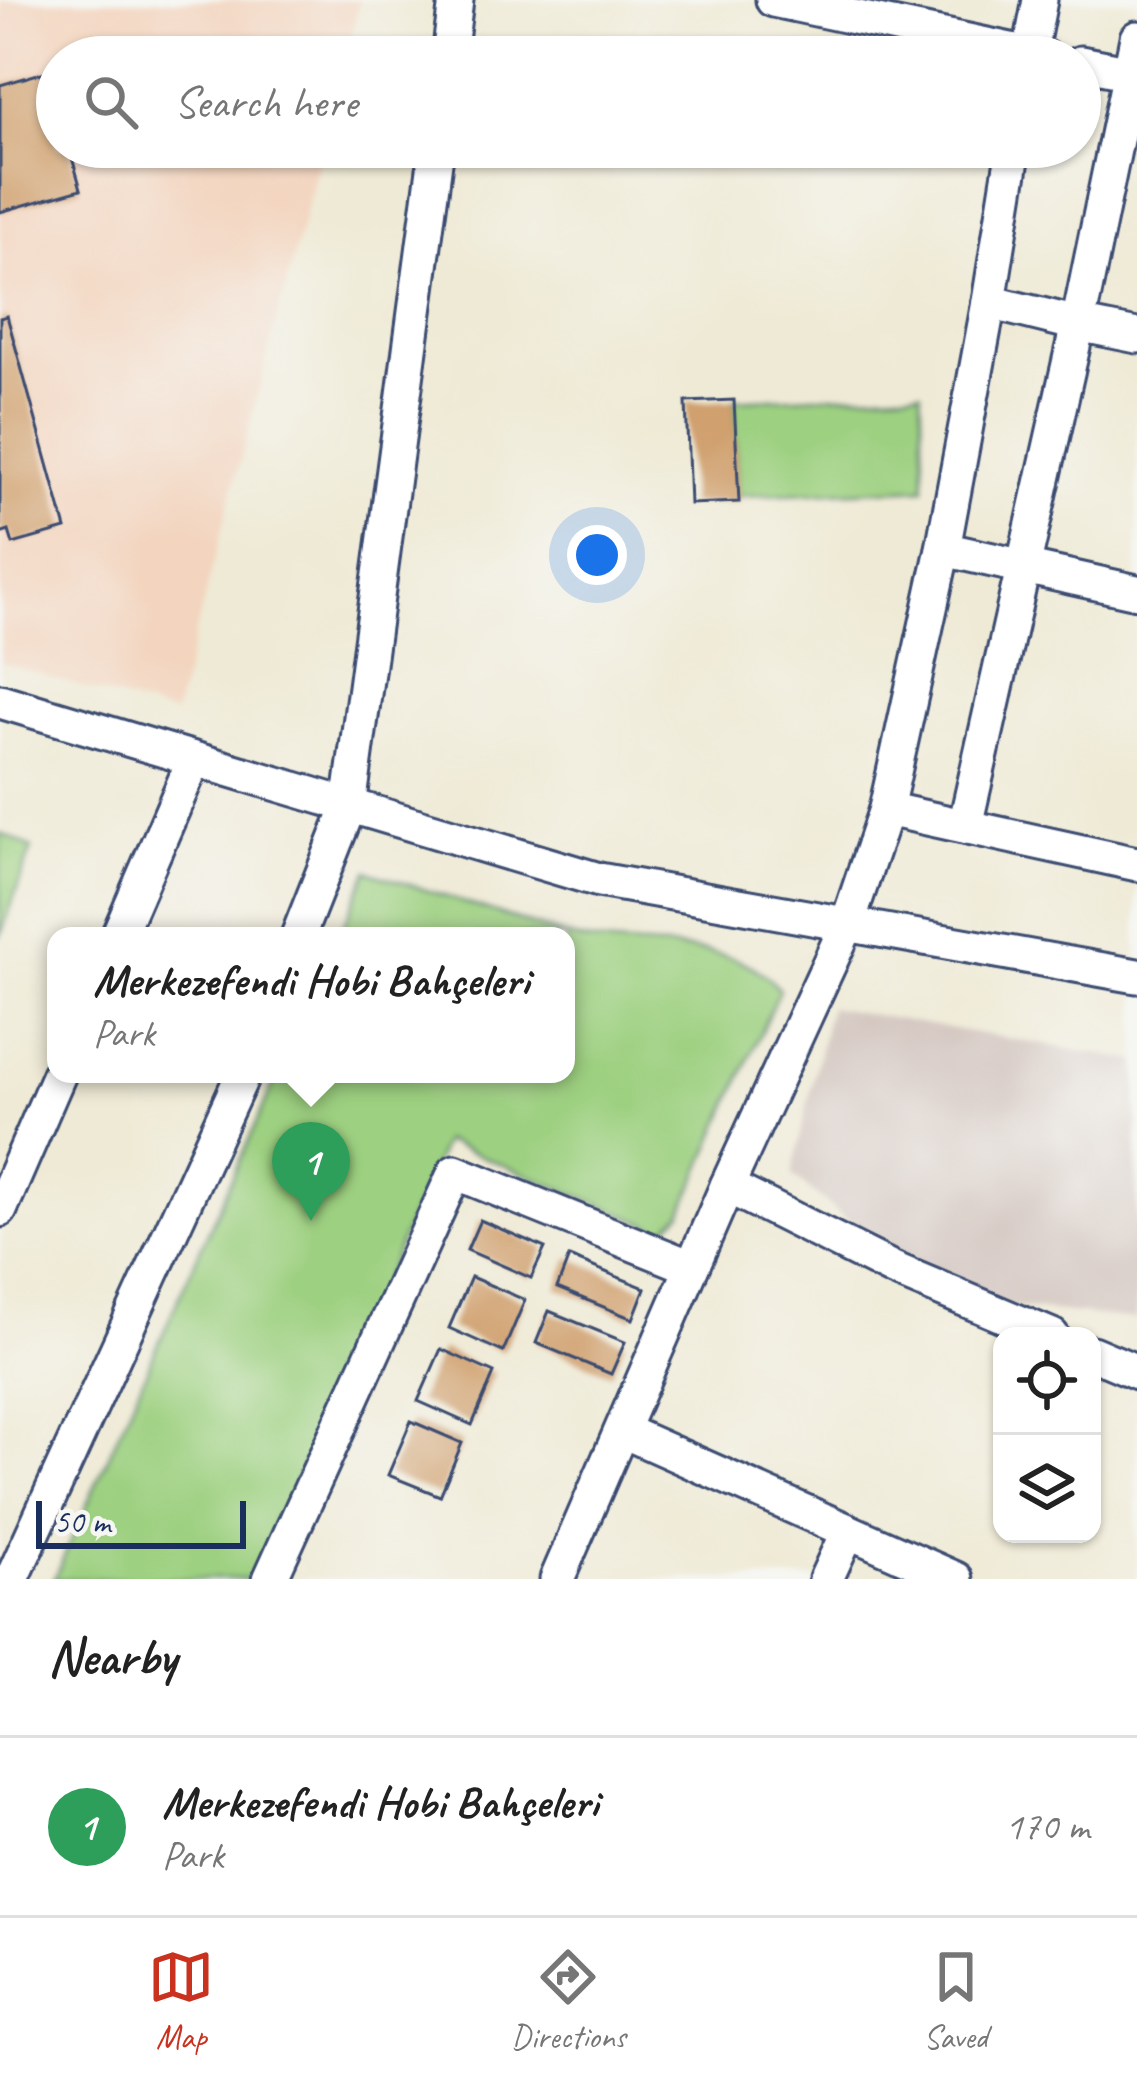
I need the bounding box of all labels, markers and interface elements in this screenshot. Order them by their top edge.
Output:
search box [36,36,1101,168]
icon: search [78,69,144,135]
text: Search here [174,74,357,131]
your location [567,525,627,585]
popup [47,927,575,1083]
text: Merkezefendi Hobi Bahçeleri [93,952,529,1009]
text: Park [93,1009,155,1058]
pin: 1 [272,1122,350,1221]
map controls [993,1327,1101,1543]
button: locate [993,1327,1101,1435]
button: layers [993,1435,1101,1543]
scale bar [36,1495,246,1548]
text: 50 m [54,1501,110,1543]
text: Nearby [48,1625,176,1689]
text: Merkezefendi Hobi Bahçeleri [162,1774,598,1831]
text: 1 [78,1802,96,1851]
text: 170 m [1005,1802,1089,1851]
text: Park [162,1831,224,1880]
tab: Map [148,1944,214,2058]
tab: Directions [511,1944,626,2058]
tab: Saved [923,1944,989,2058]

